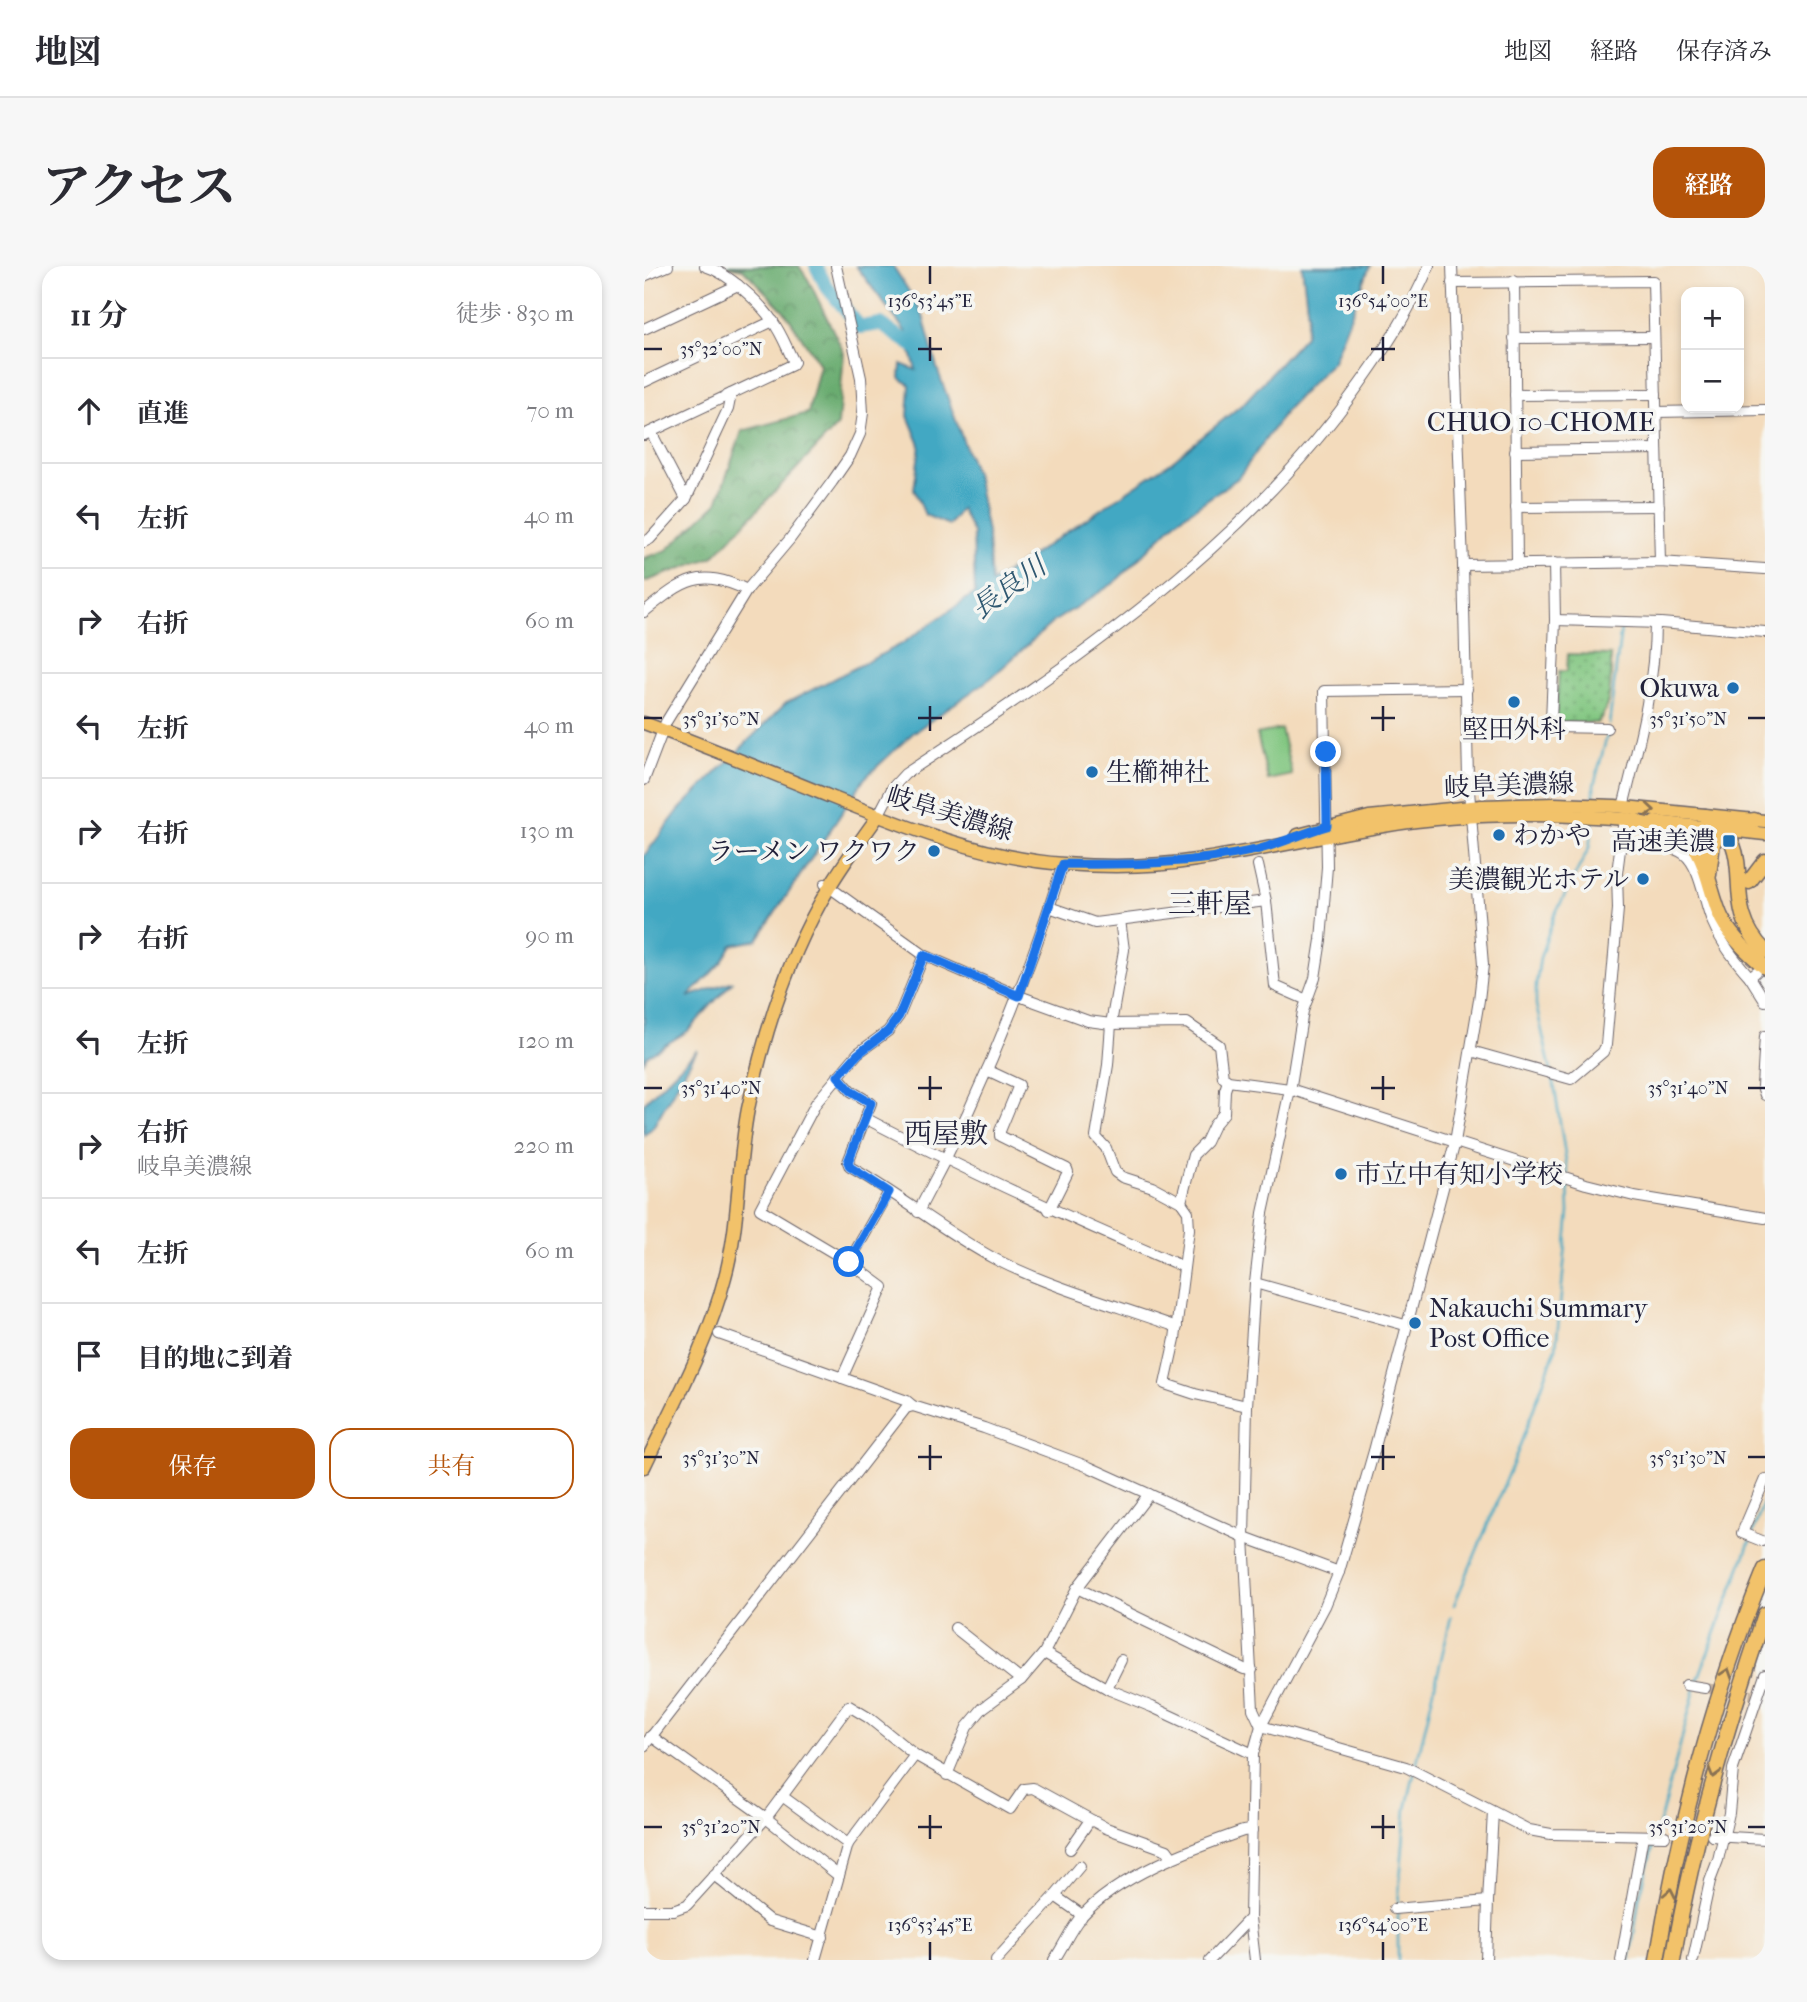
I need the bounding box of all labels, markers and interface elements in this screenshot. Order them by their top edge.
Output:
text: 地図 [35,33,101,72]
text: 地図 [1504,37,1552,65]
text: 経路 [1590,37,1638,65]
text: 保存済み [1676,37,1772,65]
button: 経路 [1653,147,1765,218]
text: アクセス [42,158,237,216]
map controls [1681,287,1744,413]
button: + [1681,287,1744,350]
text: 136°53'45"E [887,291,973,312]
text: 136°54'00"E [1338,291,1428,312]
text: 11 分 [70,298,128,333]
text: 徒歩 · 830 m [456,300,574,327]
text: 35°32'00"N [680,339,763,360]
button: − [1681,350,1744,413]
icon: ahead [70,392,108,430]
text: 70 m [526,397,574,424]
text: 直進 [137,398,189,429]
district label: CHUO 10-CHOME [1427,405,1655,438]
icon: left [70,497,108,535]
text: 40 m [524,502,574,529]
text: 左折 [137,503,189,534]
water label: 長良川 [965,548,1054,625]
icon: right [70,602,108,640]
text: 60 m [525,607,574,634]
text: 右折 [137,608,189,639]
place label: Okuwa [1639,673,1720,704]
marker: Okuwa [1725,680,1741,696]
marker: 堅田外科 [1506,694,1522,710]
icon: left [70,707,108,745]
text: 35°31'50"N [682,709,760,730]
text: 35°31'50"N [1649,709,1727,730]
text: 40 m [524,712,574,739]
text: 左折 [137,713,189,744]
place label: 堅田外科 [1462,714,1566,745]
route end [1310,736,1341,767]
place label: 生櫛神社 [1106,757,1210,788]
marker: 生櫛神社 [1084,764,1100,780]
street label: 岐阜美濃線 [1444,768,1575,803]
street label: 岐阜美濃線 [883,780,1017,847]
one-way arrow [1644,802,1655,817]
icon: right [70,812,108,850]
text: 130 m [520,817,574,844]
text: 右折 [137,818,189,849]
place label: わかや [1513,820,1591,851]
place label: 高速美濃 [1611,826,1715,857]
marker: わかや [1491,827,1507,843]
marker: 高速美濃 [1721,833,1737,849]
place label: ラーメン ワクワク [708,836,920,867]
marker: ラーメン ワクワク [926,843,942,859]
place label: 美濃観光ホテル [1448,864,1629,895]
marker: 美濃観光ホテル [1635,871,1651,887]
district label: 三軒屋 [1168,887,1252,920]
icon: right [70,917,108,955]
text: 90 m [525,922,574,949]
text: 右折 [137,923,189,954]
icon: left [70,1022,108,1060]
text: 120 m [517,1027,574,1054]
text: 左折 [137,1028,189,1059]
text: 35°31'40"N [681,1078,762,1099]
text: 35°31'40"N [1648,1078,1729,1099]
text: 右折 [137,1117,189,1148]
district label: 西屋敷 [904,1117,988,1150]
icon: right [70,1127,108,1165]
text: 220 m [514,1132,574,1159]
text: 岐阜美濃線 [137,1153,252,1180]
place label: 市立中有知小学校 [1355,1159,1563,1190]
marker: 市立中有知小学校 [1333,1166,1349,1182]
icon: left [70,1232,108,1270]
text: 60 m [525,1237,574,1264]
text: 左折 [137,1238,189,1269]
route start [833,1246,864,1277]
place label: Nakauchi Summary Post Office [1429,1293,1649,1354]
marker: Nakauchi Summary Post Office [1407,1315,1423,1331]
icon: arrive [70,1337,108,1375]
text: 目的地に到着 [137,1343,293,1374]
button: 保存 [70,1428,315,1499]
button: 共有 [329,1428,574,1499]
text: 35°31'30"N [682,1448,760,1469]
text: 35°31'30"N [1649,1448,1727,1469]
one-way arrow [1719,1667,1733,1680]
one-way arrow [1708,1766,1723,1778]
text: 35°31'20"N [681,1817,761,1838]
text: 35°31'20"N [1648,1817,1728,1838]
one-way arrow [1661,1887,1676,1899]
text: 136°53'45"E [887,1915,973,1936]
text: 136°54'00"E [1338,1915,1428,1936]

